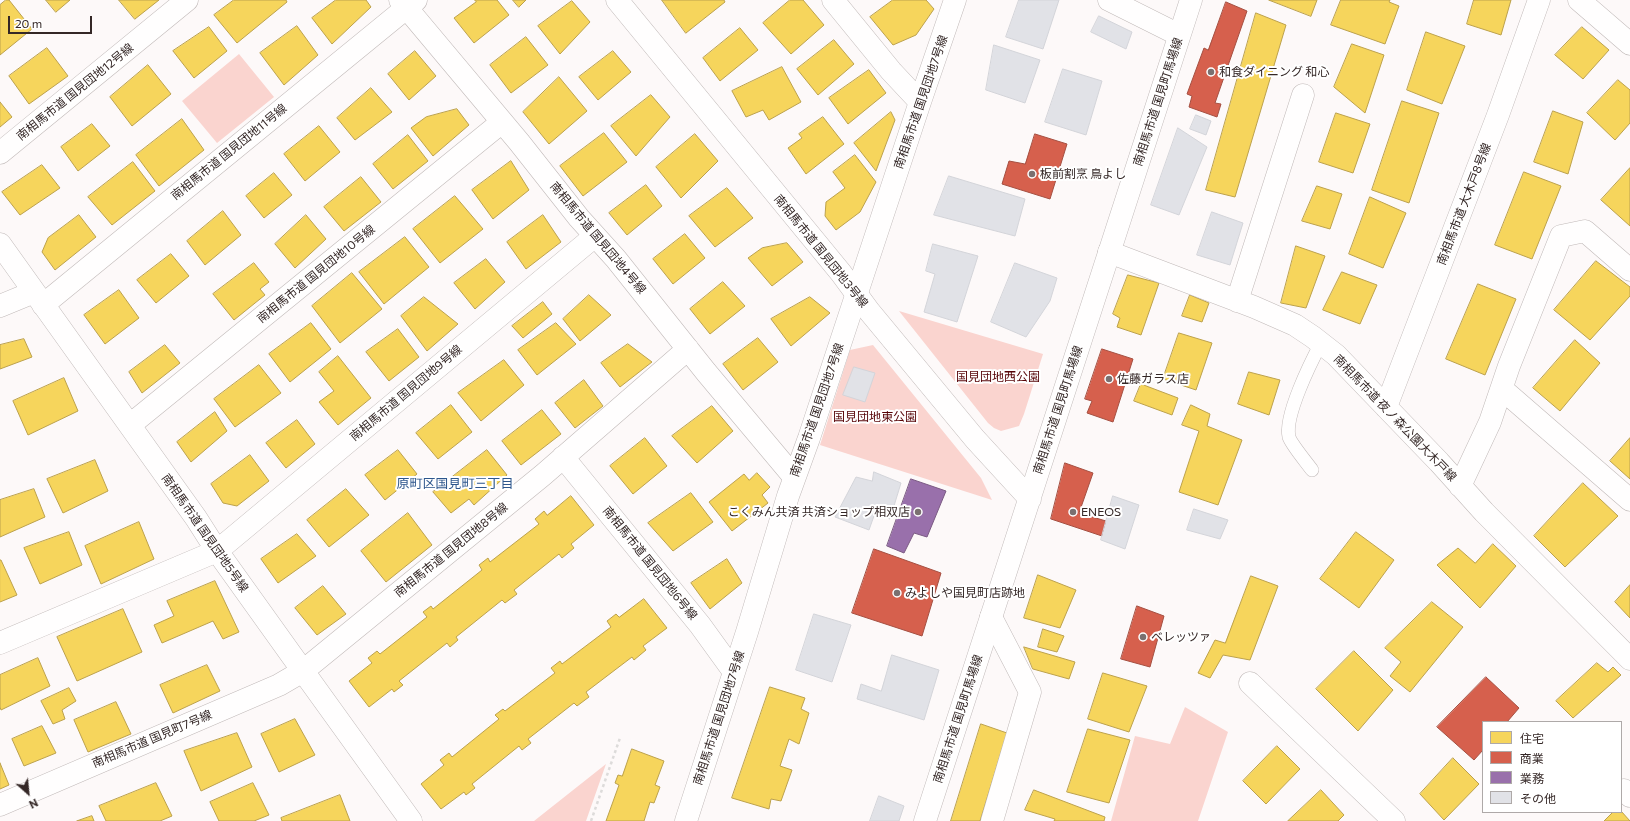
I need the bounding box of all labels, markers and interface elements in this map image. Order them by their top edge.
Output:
scale bar [10,8,94,34]
text: 20 m [15,16,42,30]
street label: 南相馬市道 国見団地7号線 [891,33,951,171]
street label: 南相馬市道 国見町馬場線 [1130,36,1186,168]
street label: 南相馬市道 国見団地12号線 [14,40,136,144]
place label: 和食ダイニング 和心 [1219,65,1329,79]
marker: 和食ダイニング 和心 [1206,67,1216,77]
street label: 南相馬市道 国見団地11号線 [168,101,290,203]
street label: 南相馬市道 大木戸8号線 [1434,141,1494,267]
place label: 板前割烹 鳥よし [1040,167,1126,181]
marker: 板前割烹 鳥よし [1027,169,1037,179]
street label: 南相馬市道 国見団地4号線 [547,179,649,297]
street label: 南相馬市道 国見団地3号線 [771,192,871,310]
street label: 南相馬市道 国見団地10号線 [254,222,378,326]
street label: 南相馬市道 国見団地7号線 [787,341,847,479]
street label: 南相馬市道 国見団地9号線 [347,342,465,444]
street label: 南相馬市道 国見町馬場線 [1030,344,1086,476]
street label: 南相馬市道 夜ノ森公園大木戸線 [1331,352,1459,484]
park label: 国見団地西公園 [956,370,1040,384]
place label: 佐藤ガラス店 [1117,372,1189,386]
marker: 佐藤ガラス店 [1104,374,1114,384]
park label: 国見団地東公園 [833,410,917,424]
street label: 南相馬市道 国見団地5号線 [159,471,251,595]
district label: 原町区国見町三丁目 [397,476,513,492]
street label: 南相馬市道 国見団地8号線 [391,500,511,600]
street label: 南相馬市道 国見団地6号線 [600,503,700,623]
place label: こくみん共済 共済ショップ相双店 [728,505,910,519]
place label: ENEOS [1081,505,1121,519]
marker: こくみん共済 共済ショップ相双店 [913,507,923,517]
marker: ENEOS [1068,507,1078,517]
place label: みよしや国見町店跡地 [905,586,1025,600]
marker: みよしや国見町店跡地 [892,588,902,598]
place label: ベレッツァ [1151,630,1211,644]
marker: ベレッツァ [1138,632,1148,642]
street label: 南相馬市道 国見団地7号線 [690,649,748,787]
street label: 南相馬市道 国見町馬場線 [930,653,986,785]
street label: 南相馬市道 国見町7号線 [90,707,214,771]
legend [1482,721,1622,813]
text: 住宅 [1520,731,1544,745]
text: 商業 [1520,751,1544,765]
text: 業務 [1520,771,1544,785]
north arrow [8,773,48,813]
text: その他 [1520,791,1556,805]
text: N [27,796,40,812]

